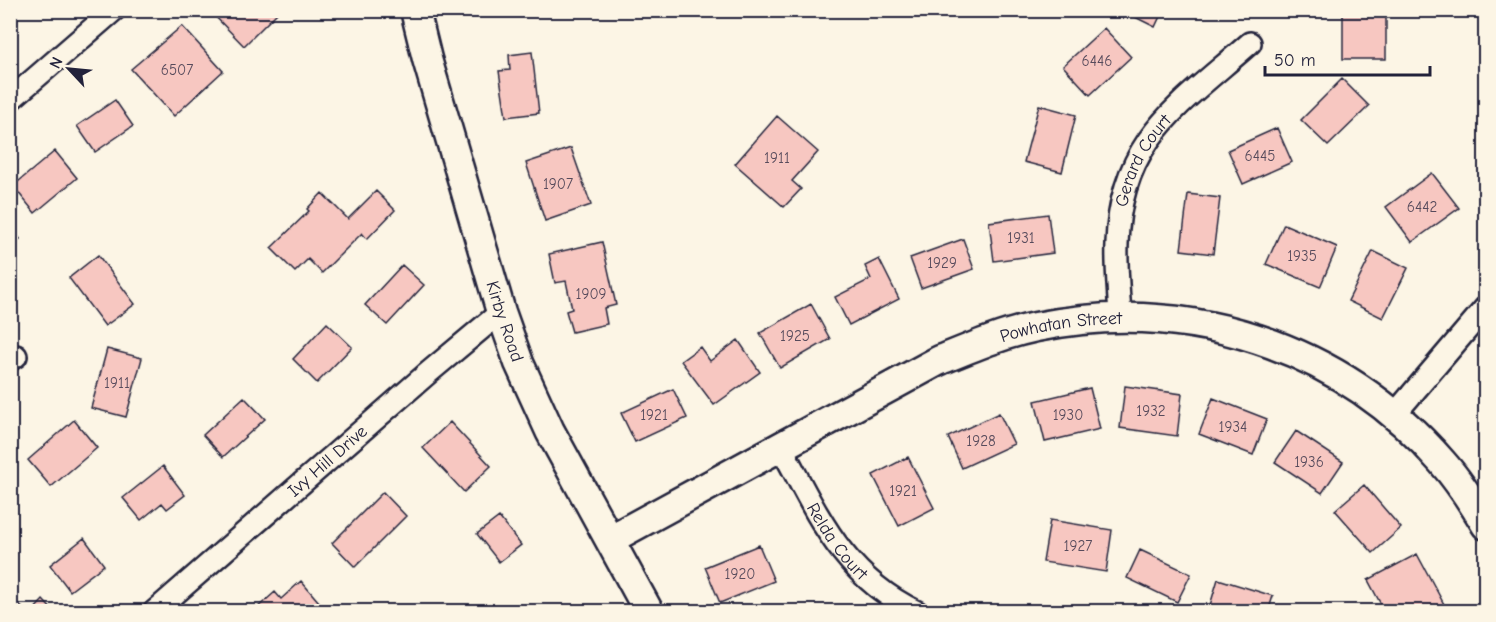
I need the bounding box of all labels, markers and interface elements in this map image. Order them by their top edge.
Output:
north arrow [39,39,99,99]
scale bar [1265,39,1430,77]
text: 50 m [1274,50,1316,71]
house number: 6446 [1082,52,1112,70]
text: N [46,54,67,71]
house number: 6507 [161,61,193,79]
street label: Gerard Court [1111,110,1176,209]
house number: 6445 [1245,147,1275,165]
house number: 1911 [764,149,790,167]
house number: 1907 [543,175,573,193]
house number: 6442 [1407,198,1437,216]
house number: 1931 [1007,229,1035,247]
house number: 1935 [1287,247,1317,265]
house number: 1929 [927,254,957,272]
street label: Kirby Road [481,279,528,365]
house number: 1909 [575,285,607,303]
street label: Powhatan Street [997,308,1123,347]
house number: 1925 [780,327,810,345]
house number: 1911 [104,374,130,392]
house number: 1932 [1136,402,1166,420]
house number: 1921 [640,406,668,424]
house number: 1930 [1053,406,1083,424]
house number: 1934 [1219,418,1247,436]
street label: Ivy Hill Drive [284,421,372,501]
house number: 1928 [966,432,996,450]
house number: 1936 [1294,453,1324,471]
house number: 1921 [889,482,917,500]
street label: Relda Court [802,499,873,585]
house number: 1927 [1064,537,1092,555]
house number: 1920 [725,565,755,583]

